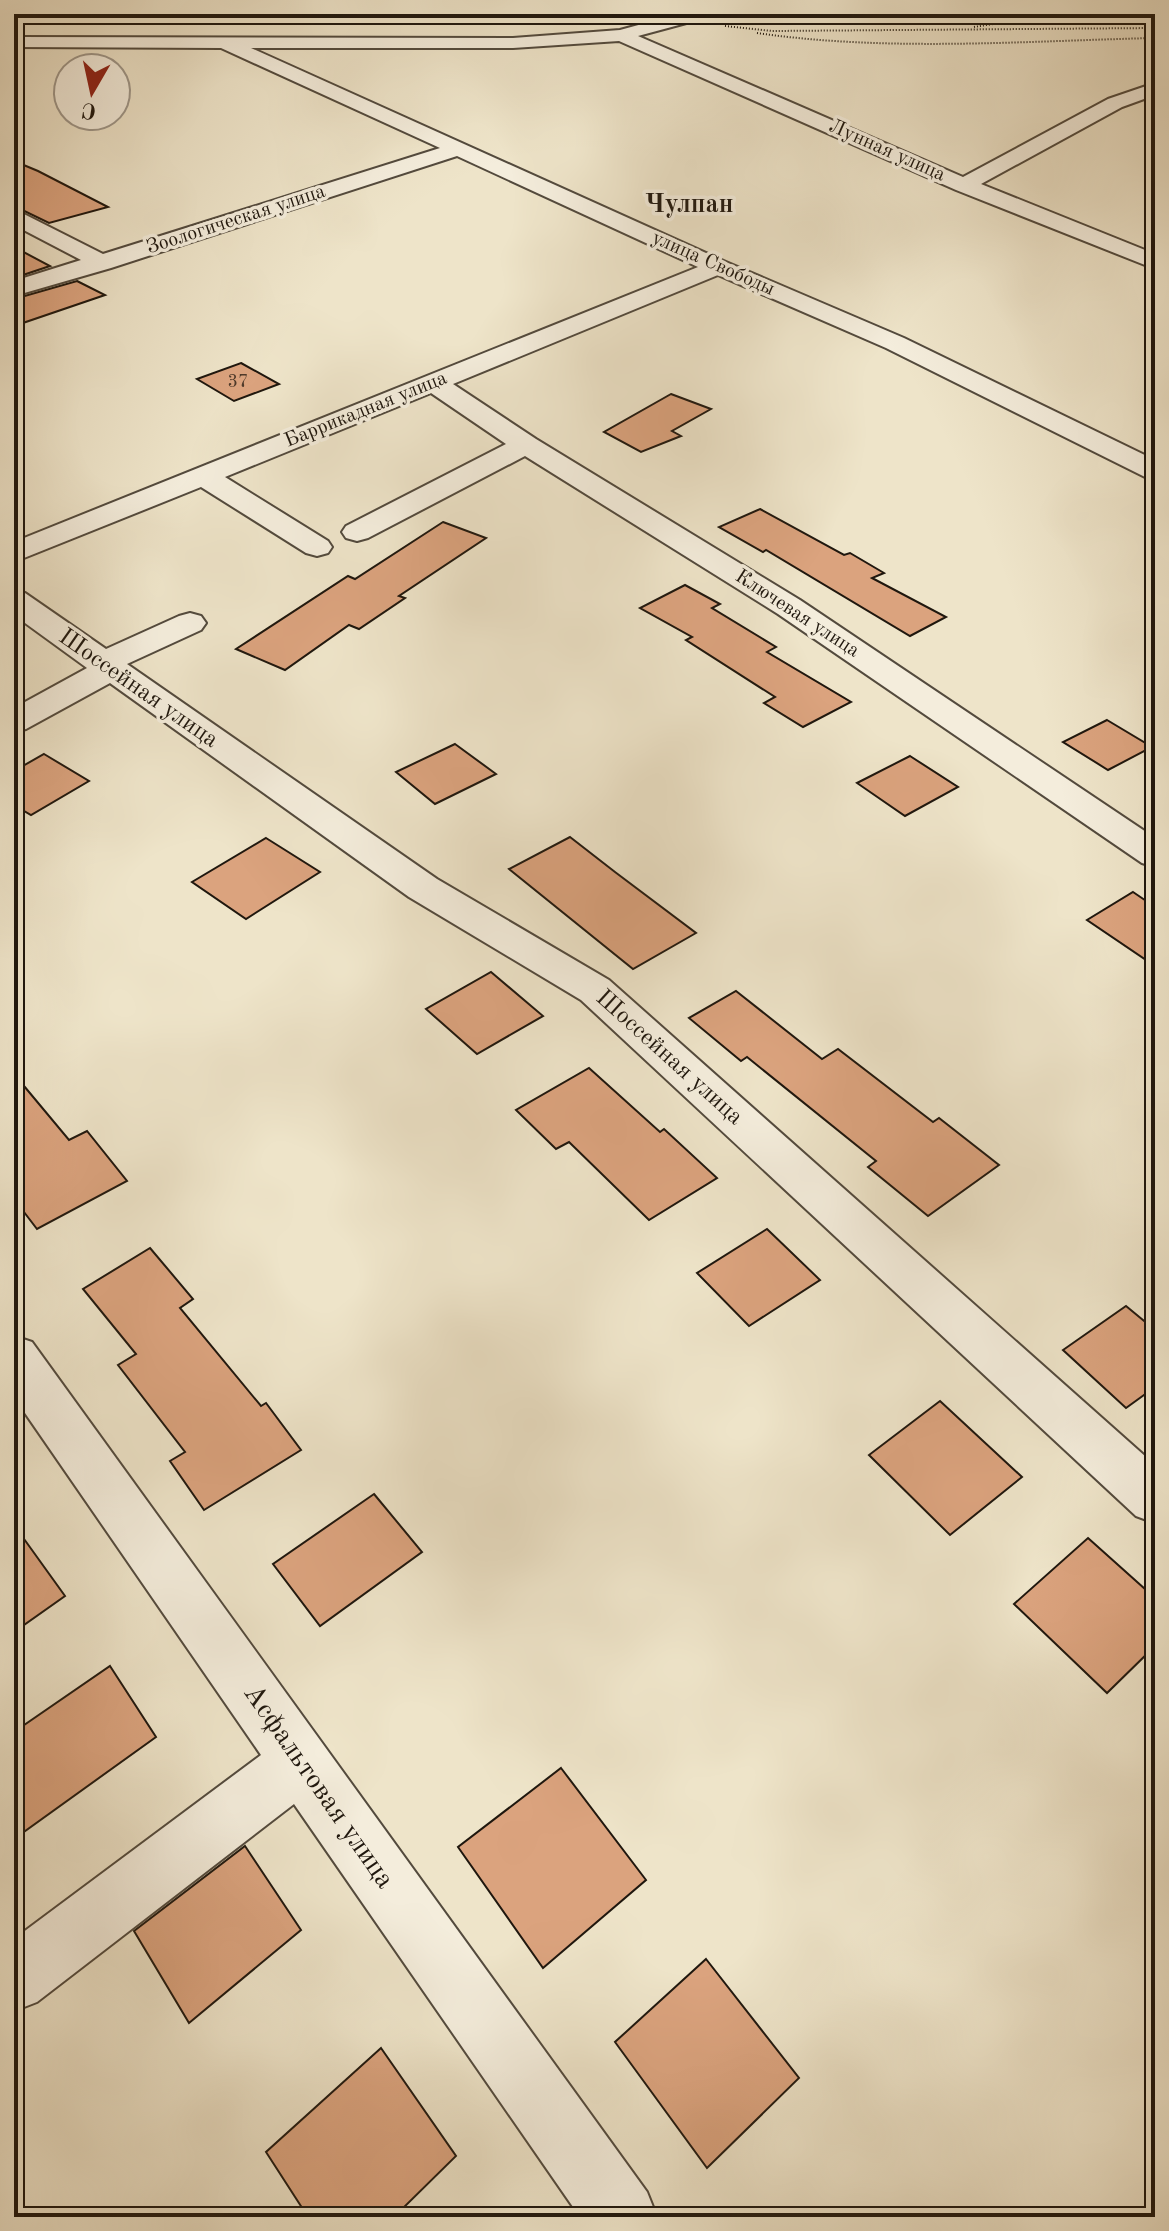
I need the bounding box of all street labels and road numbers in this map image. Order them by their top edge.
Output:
street label: Лунная улица [826,116,948,186]
street label: Зоологическая улица [144,182,328,258]
street label: улица Свободы [649,228,777,300]
street label: Баррикадная улица [282,368,450,452]
street label: Ключевая улица [731,566,863,662]
street label: Шоссейная улица [54,625,222,753]
street label: Шоссейная улица [591,986,747,1130]
street label: Асфальтовая улица [237,1680,399,1894]

